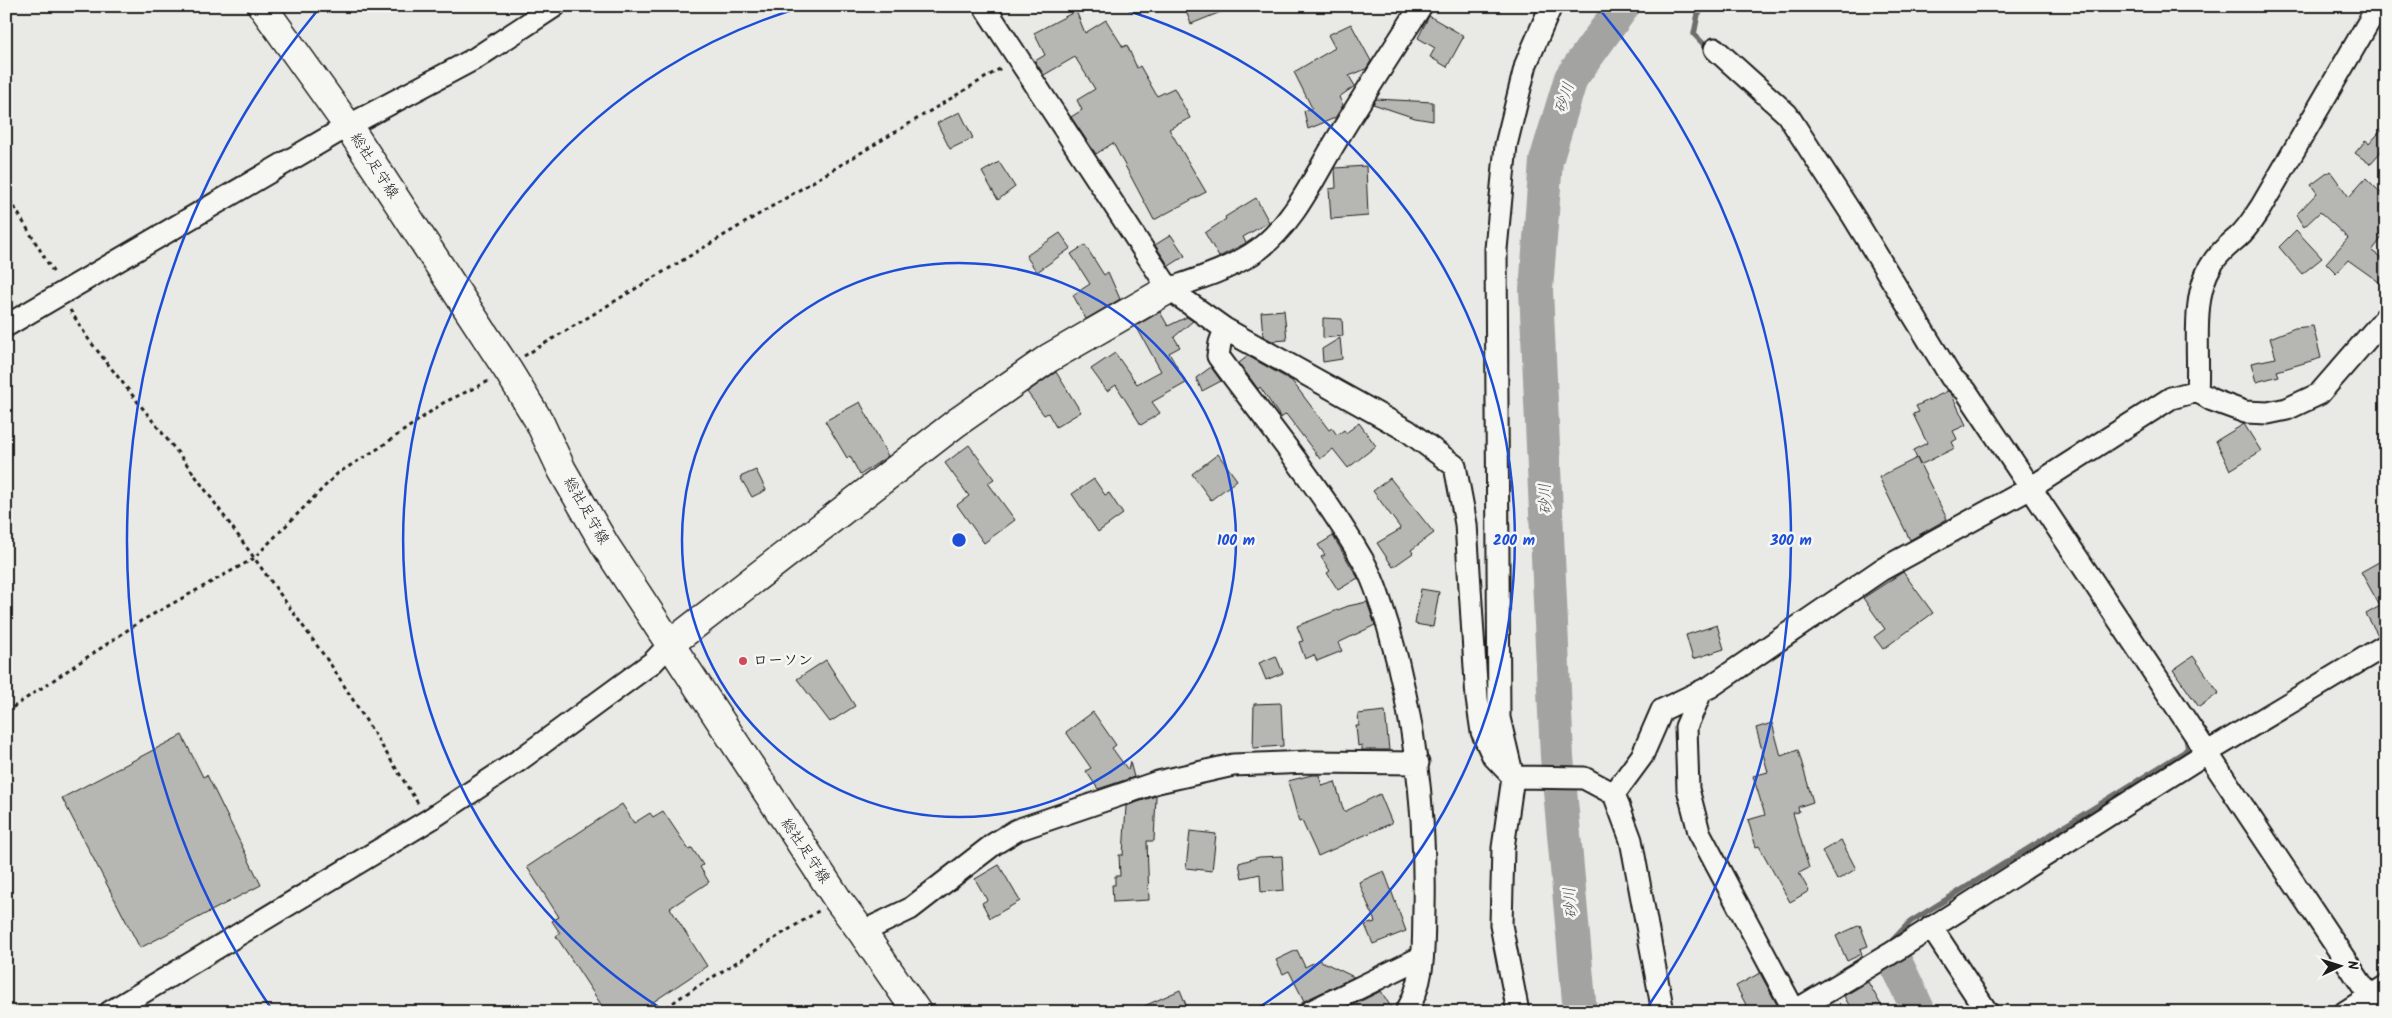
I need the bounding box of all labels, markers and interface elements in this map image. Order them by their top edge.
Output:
water label: 砂川 [1548,79,1582,117]
street label: 総社足守線 [344,128,404,204]
street label: 総社足守線 [557,473,615,549]
water label: 砂川 [1533,482,1559,516]
text: 100 m [1217,529,1255,553]
text: 200 m [1493,529,1535,553]
text: 300 m [1769,529,1812,553]
centre of rings [950,531,968,549]
place label: ローソン [753,649,813,673]
marker: ローソン [737,655,749,667]
street label: 総社足守線 [774,813,836,889]
water label: 砂川 [1557,886,1585,920]
north arrow [2314,940,2364,990]
text: N [2341,960,2363,970]

